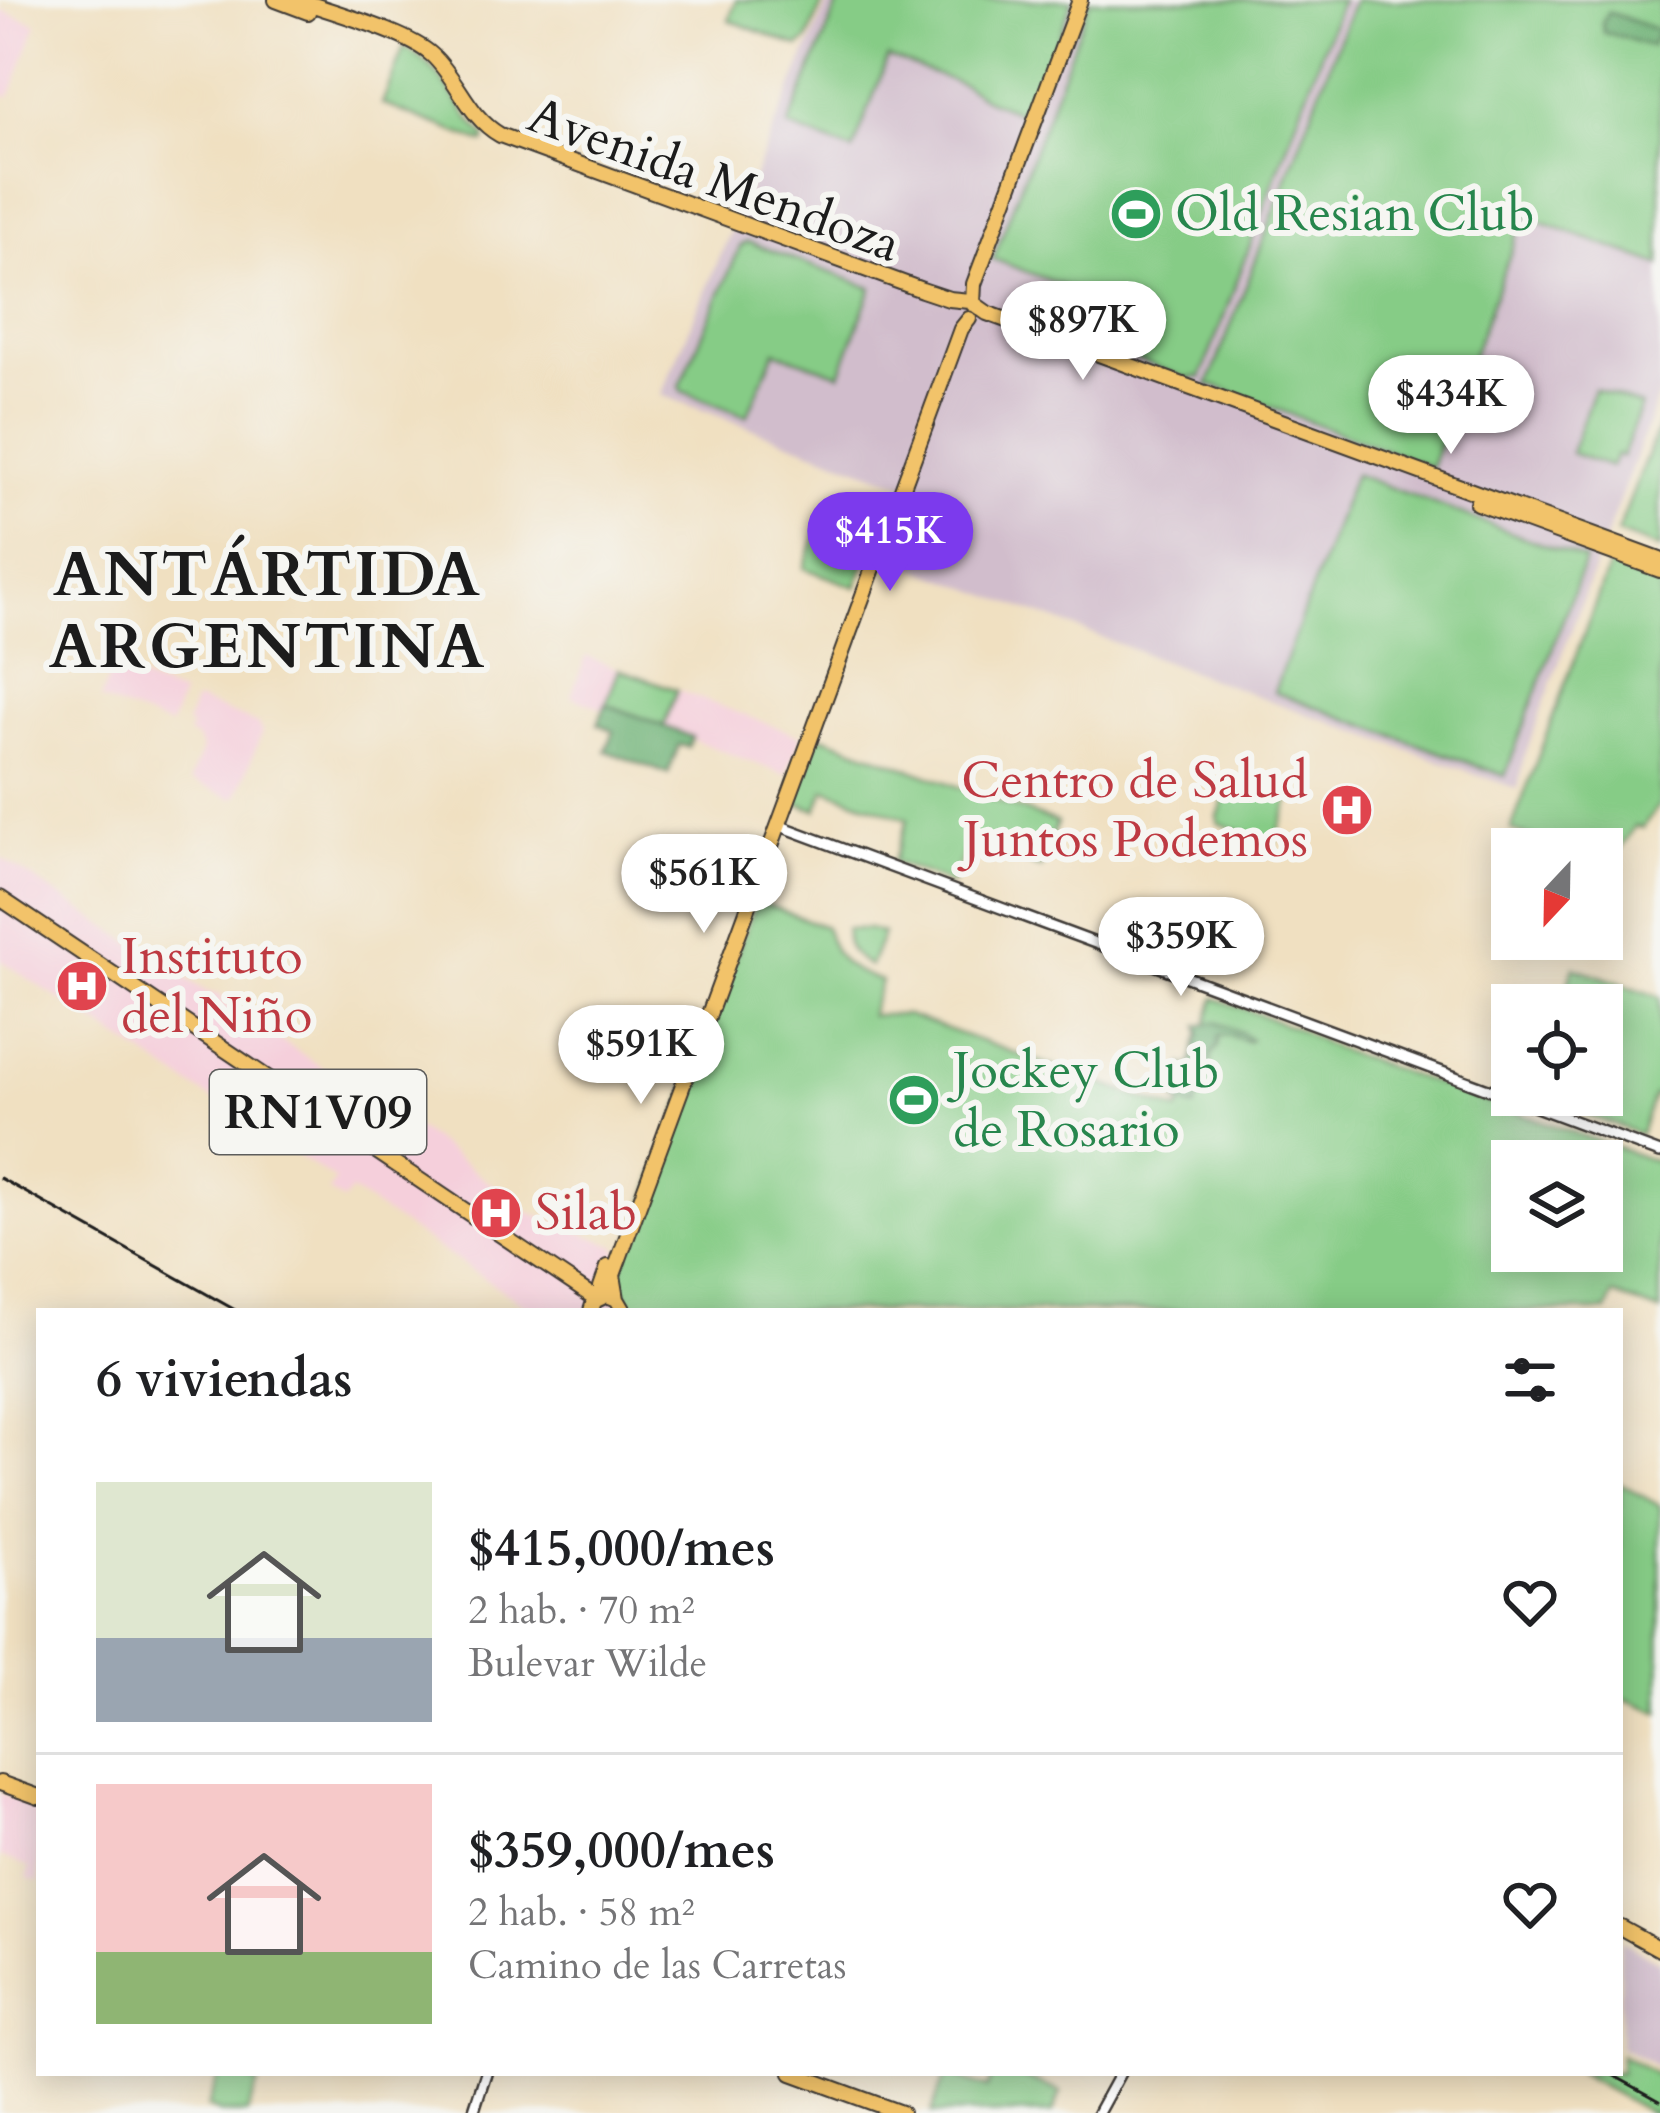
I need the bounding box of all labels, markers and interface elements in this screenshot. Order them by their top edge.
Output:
street label: Avenida Mendoza [518,80,910,280]
place label: Old Resian Club [1175,179,1535,249]
sports icon: Old Resian Club [1108,186,1164,242]
pin: $897K [999,281,1167,383]
text: $897K [1027,293,1139,346]
pin: $434K [1367,355,1535,457]
text: $434K [1395,367,1507,420]
pin: $415K [806,492,974,594]
text: $415K [834,504,946,557]
district label: ANTÁRTIDA ARGENTINA [49,533,487,690]
place label: Centro de Salud Juntos Podemos [957,746,1308,875]
hospital icon: Centro de Salud Juntos Podemos [1319,782,1375,838]
north arrow [1491,828,1623,960]
map controls [1491,828,1623,1272]
pin: $561K [620,834,788,936]
text: $561K [648,846,760,899]
pin: $359K [1097,897,1265,999]
text: $359K [1125,909,1237,962]
place label: Instituto del Niño [121,922,312,1051]
hospital icon: Instituto del Niño [54,958,110,1014]
button: locate [1491,984,1623,1116]
pin: $591K [557,1005,725,1107]
text: $591K [585,1017,697,1070]
place label: Jockey Club de Rosario [946,1036,1220,1165]
road number: RN1V09 [210,1070,426,1154]
sports icon: Jockey Club de Rosario [886,1072,942,1128]
button: layers [1491,1140,1623,1272]
place label: Silab [535,1178,637,1248]
hospital icon: Silab [468,1185,524,1241]
text: 6 viviendas [96,1345,352,1415]
icon: filters [1497,1347,1563,1413]
text: $415,000/mes [468,1514,775,1584]
icon: home [192,1530,336,1674]
icon: heart [1497,1569,1563,1635]
text: 2 hab. · 70 m² [468,1584,695,1637]
text: Bulevar Wilde [468,1637,707,1690]
text: $359,000/mes [468,1816,775,1886]
icon: home [192,1832,336,1976]
icon: heart [1497,1871,1563,1937]
text: 2 hab. · 58 m² [468,1886,695,1939]
text: Camino de las Carretas [468,1939,847,1992]

